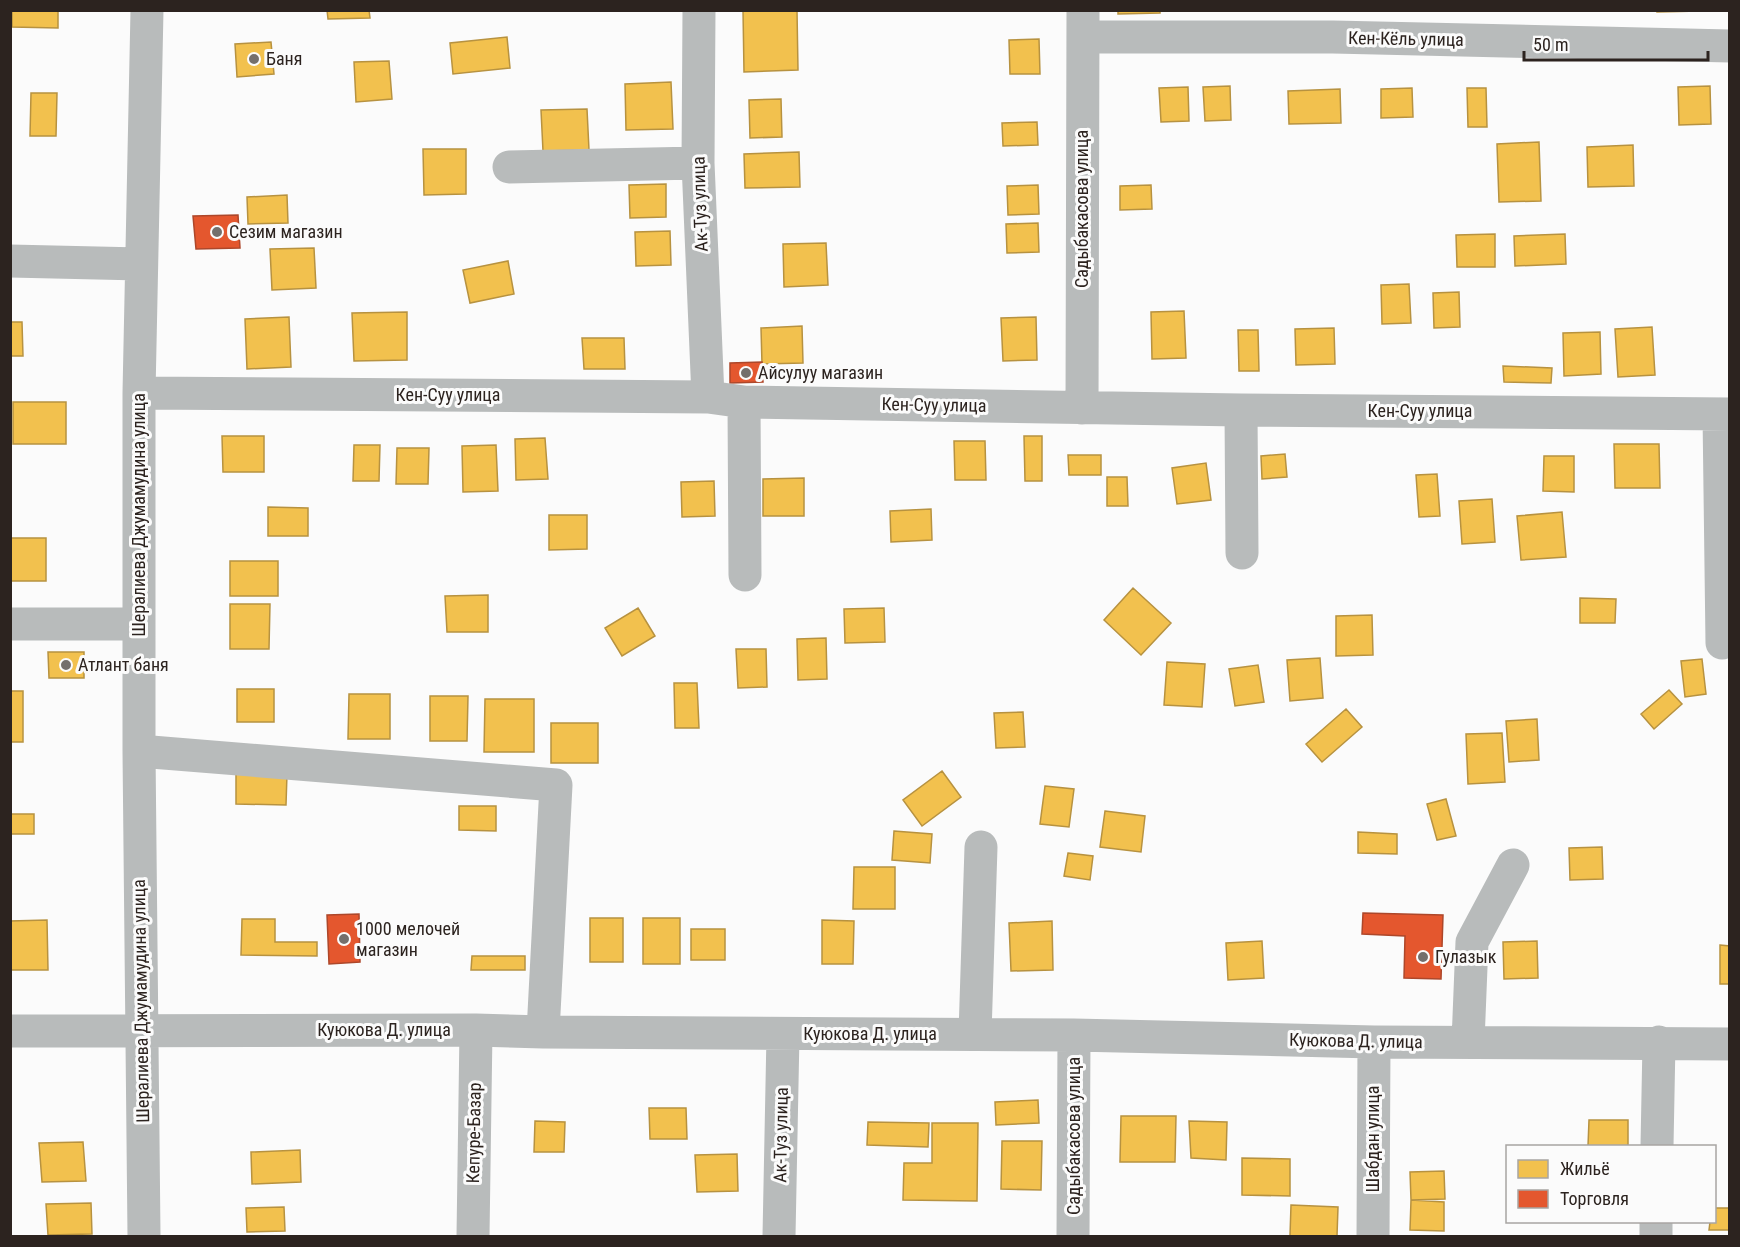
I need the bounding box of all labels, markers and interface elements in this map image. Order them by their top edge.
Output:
scale bar [1524,24,1708,62]
street label: Кен-Кёль улица [1348,27,1464,50]
text: 50 m [1533,34,1568,55]
place label: Баня [266,48,302,69]
marker: Баня [247,52,261,66]
street label: Садыбакасова улица [1071,130,1092,288]
street label: Ак-Туз улица [687,156,712,252]
place label: Сезим магазин [229,221,343,242]
marker: Сезим магазин [210,225,224,239]
place label: Айсулуу магазин [758,362,883,383]
marker: Айсулуу магазин [739,366,753,380]
street label: Кен-Суу улица [396,384,500,405]
street label: Шералиева Джумамудина улица [128,393,149,637]
street label: Кен-Суу улица [881,393,987,416]
street label: Кен-Суу улица [1368,400,1472,421]
place label: Атлант баня [78,654,169,675]
marker: Атлант баня [59,658,73,672]
street label: Шералиева Джумамудина улица [128,879,153,1123]
place label: 1000 мелочей магазин [356,918,460,960]
marker: 1000 мелочей магазин [337,932,351,946]
place label: Гулазык [1435,946,1497,967]
marker: Гулазык [1416,950,1430,964]
street label: Куюкова Д. улица [317,1019,451,1040]
street label: Куюкова Д. улица [803,1023,937,1044]
street label: Куюкова Д. улица [1289,1029,1423,1052]
street label: Садыбакасова улица [1063,1057,1084,1215]
street label: Кепуре-Базар [462,1082,485,1184]
street label: Шабдан улица [1362,1086,1383,1192]
street label: Ак-Туз улица [769,1087,792,1183]
legend [1506,1145,1716,1223]
text: Жильё [1560,1158,1610,1179]
text: Торговля [1560,1188,1629,1209]

